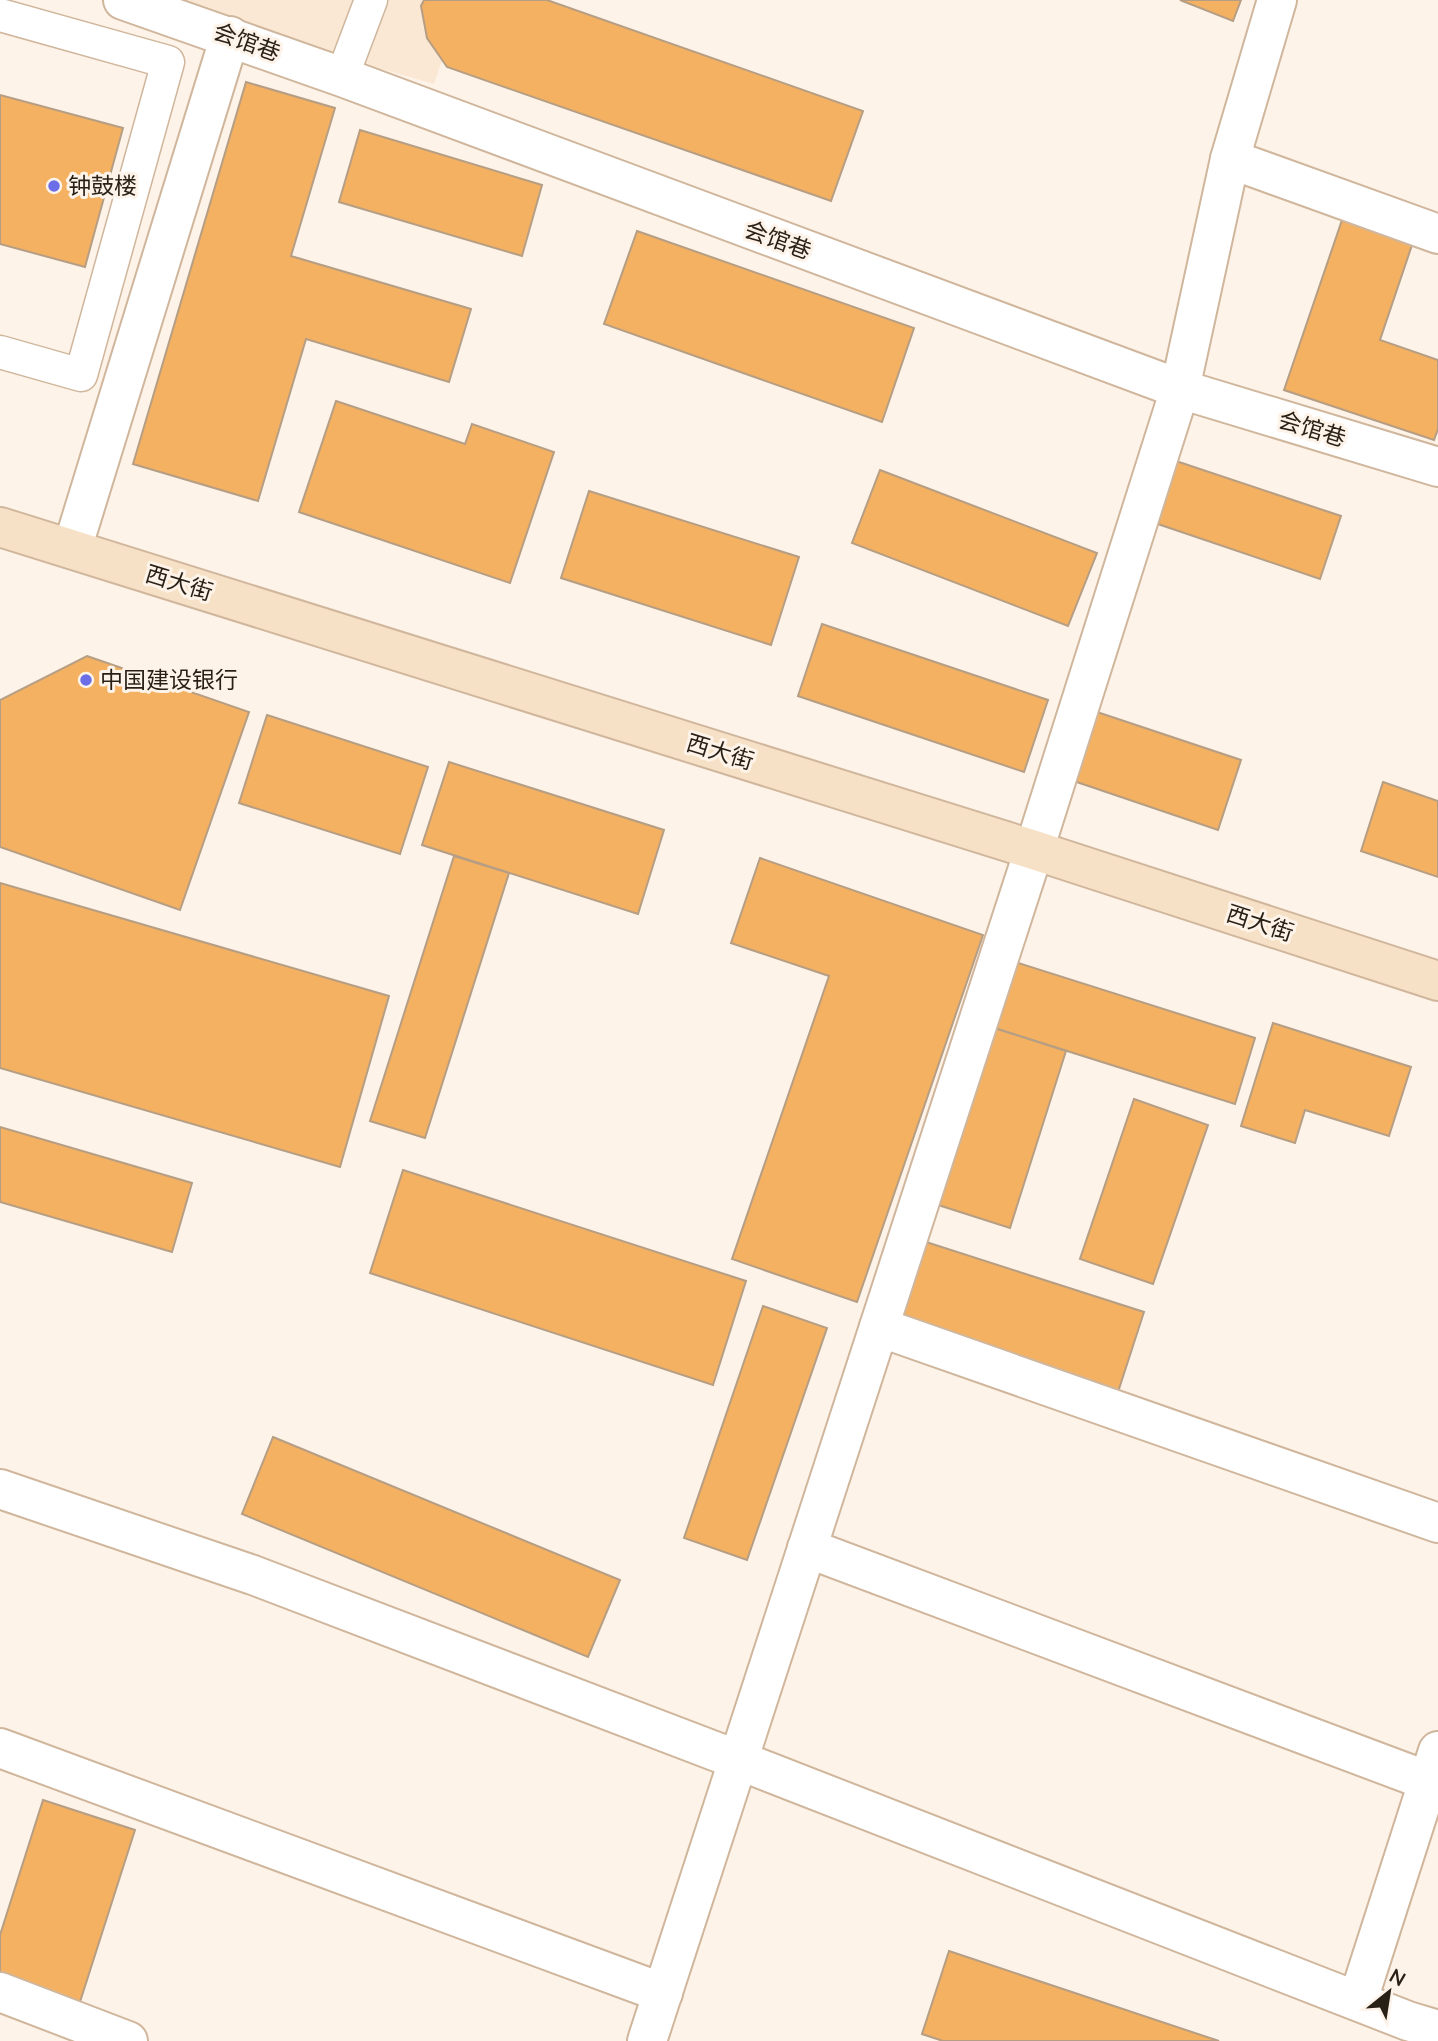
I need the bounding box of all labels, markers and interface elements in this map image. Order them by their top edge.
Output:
street label: 会馆巷 [210,16,285,66]
place label: 钟鼓楼 [68,171,137,199]
marker: 钟鼓楼 [46,178,62,194]
street label: 会馆巷 [741,214,816,264]
street label: 会馆巷 [1275,405,1349,452]
street label: 西大街 [142,559,216,606]
place label: 中国建设银行 [100,665,238,693]
marker: 中国建设银行 [78,672,94,688]
street label: 西大街 [683,728,757,775]
street label: 西大街 [1223,898,1297,946]
north arrow [1354,1957,1424,2027]
text: N [1386,1963,1410,1990]

